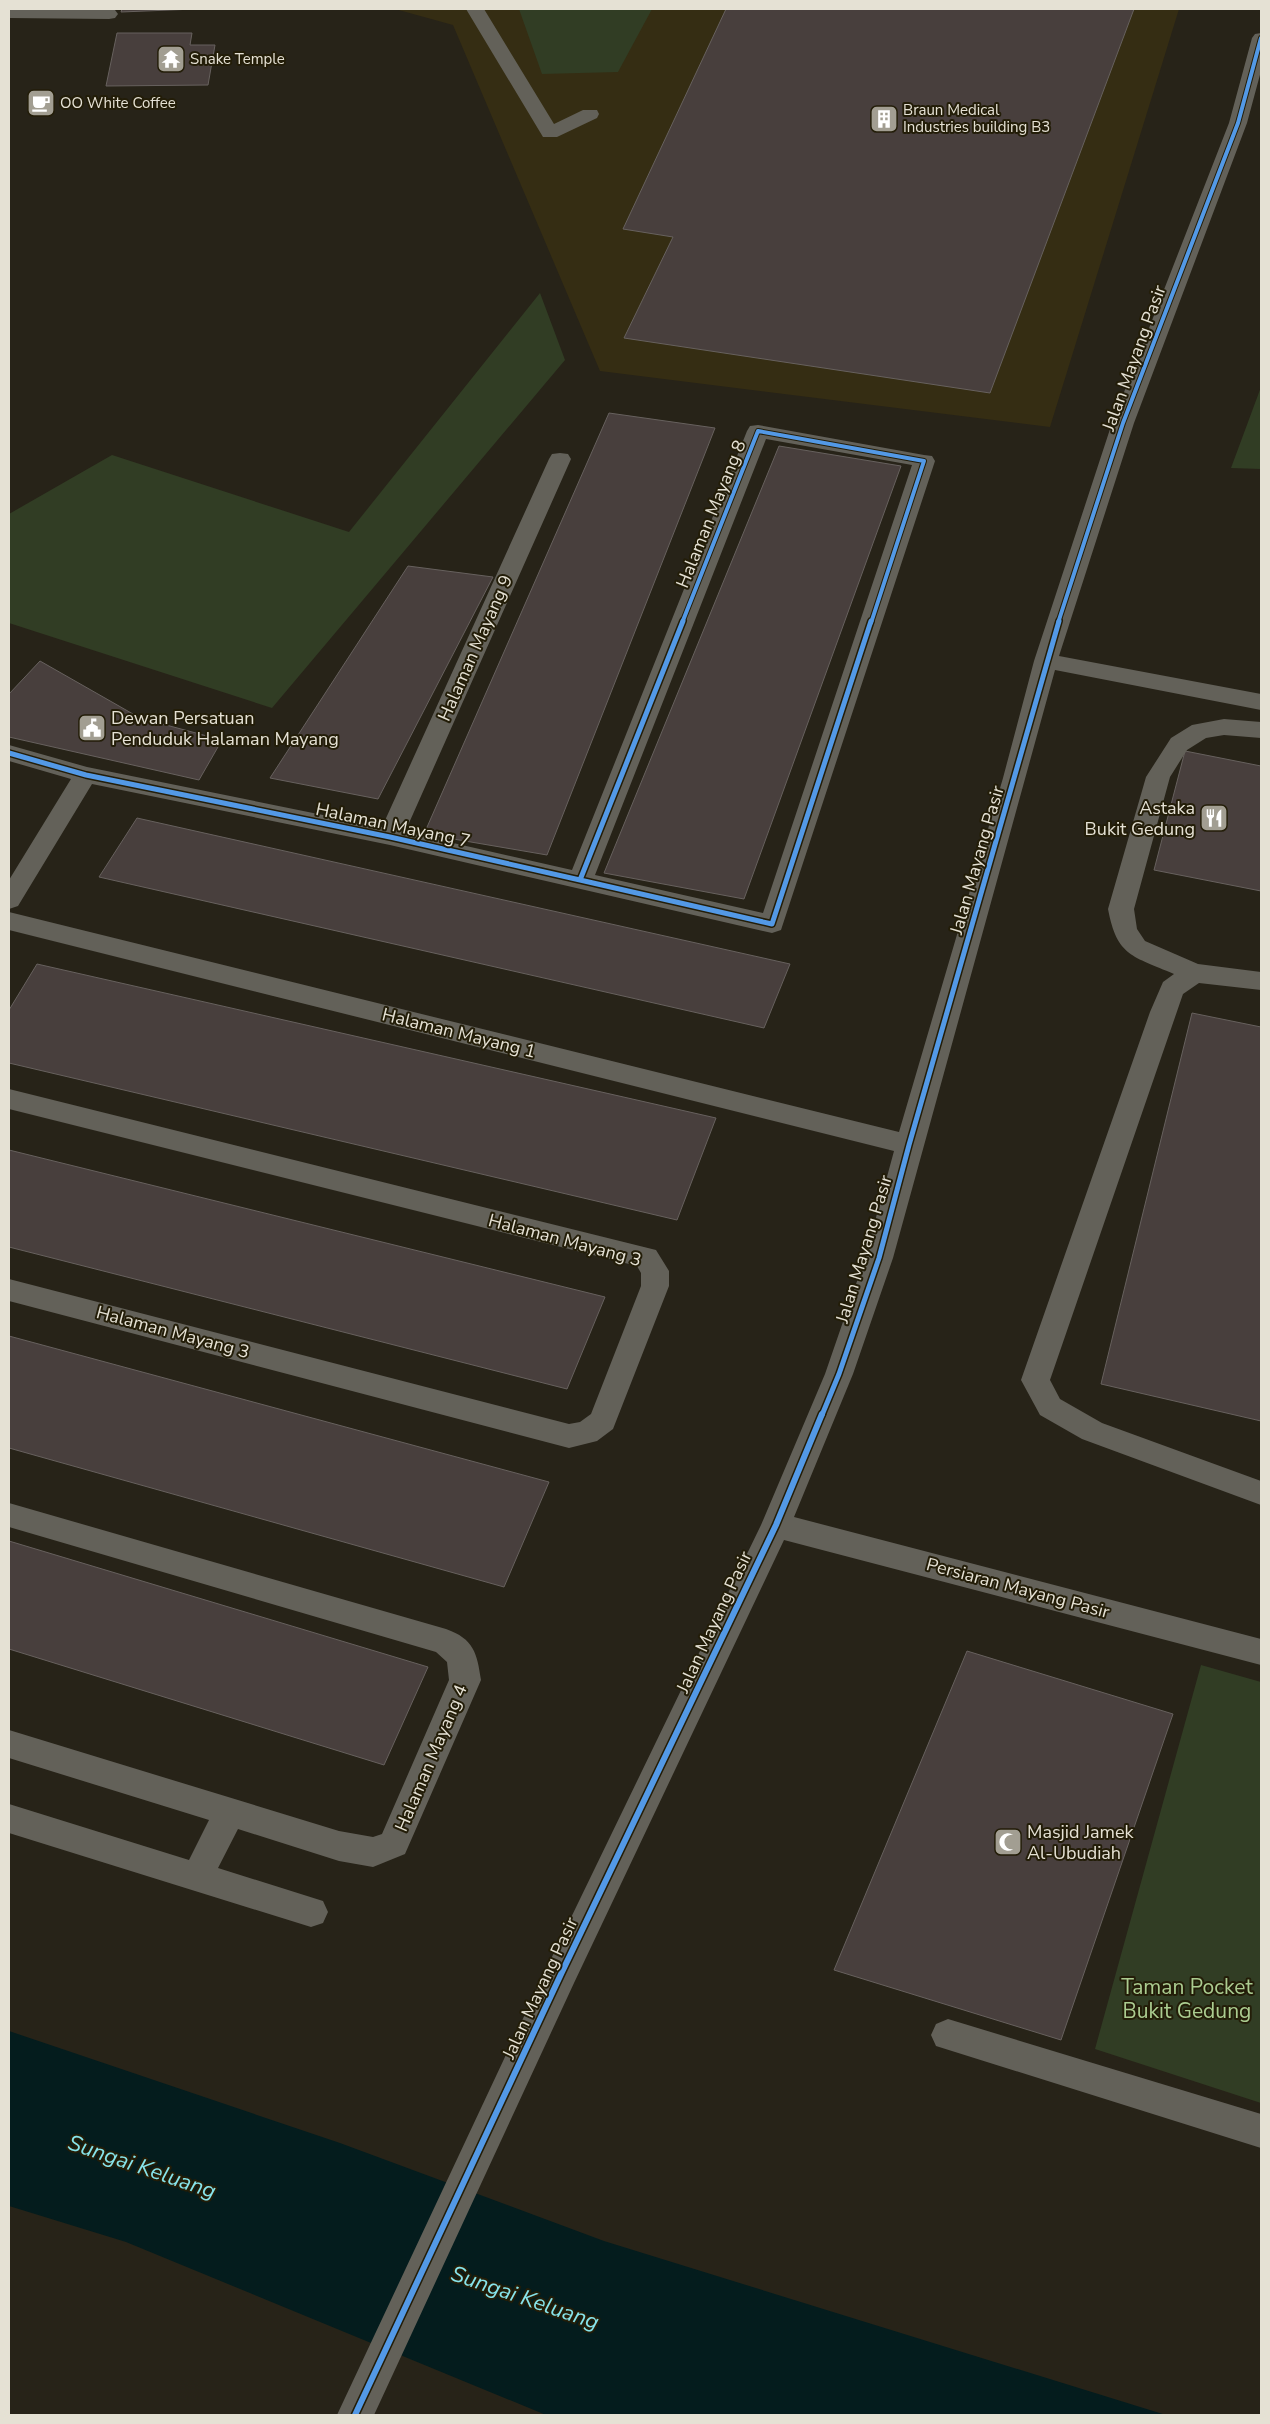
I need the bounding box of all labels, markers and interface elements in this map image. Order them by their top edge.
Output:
temple icon: Snake Temple [156,44,186,74]
place label: Snake Temple [190,49,285,69]
cafe icon: OO White Coffee [26,88,56,118]
place label: OO White Coffee [60,93,176,113]
place label: Braun Medical Industries building B3 [903,100,1050,137]
building icon: Braun Medical Industries building B3 [869,104,899,134]
street label: Jalan Mayang Pasir [1096,281,1172,435]
street label: Halaman Mayang 8 [670,436,752,592]
street label: Halaman Mayang 9 [432,571,518,725]
place label: Dewan Persatuan Penduduk Halaman Mayang [111,706,339,751]
public building icon: Dewan Persatuan Penduduk Halaman Mayang [77,713,107,743]
street label: Jalan Mayang Pasir [944,782,1010,938]
place label: Astaka Bukit Gedung [1085,796,1195,841]
street label: Halaman Mayang 7 [313,797,473,853]
restaurant icon: Astaka Bukit Gedung [1199,803,1229,833]
street label: Halaman Mayang 1 [380,1002,538,1064]
street label: Jalan Mayang Pasir [830,1171,898,1327]
street label: Halaman Mayang 3 [486,1208,644,1272]
street label: Halaman Mayang 3 [94,1300,252,1364]
street label: Jalan Mayang Pasir [670,1547,758,1698]
street label: Persiaran Mayang Pasir [924,1552,1113,1624]
street label: Halaman Mayang 4 [389,1681,473,1835]
place label: Masjid Jamek Al-Ubudiah [1027,1820,1134,1865]
mosque icon: Masjid Jamek Al-Ubudiah [993,1827,1023,1857]
street label: Jalan Mayang Pasir [496,1913,584,2064]
park label: Taman Pocket Bukit Gedung [1121,1973,1253,2025]
water label: Sungai Keluang [64,2128,220,2206]
water label: Sungai Keluang [447,2259,603,2337]

